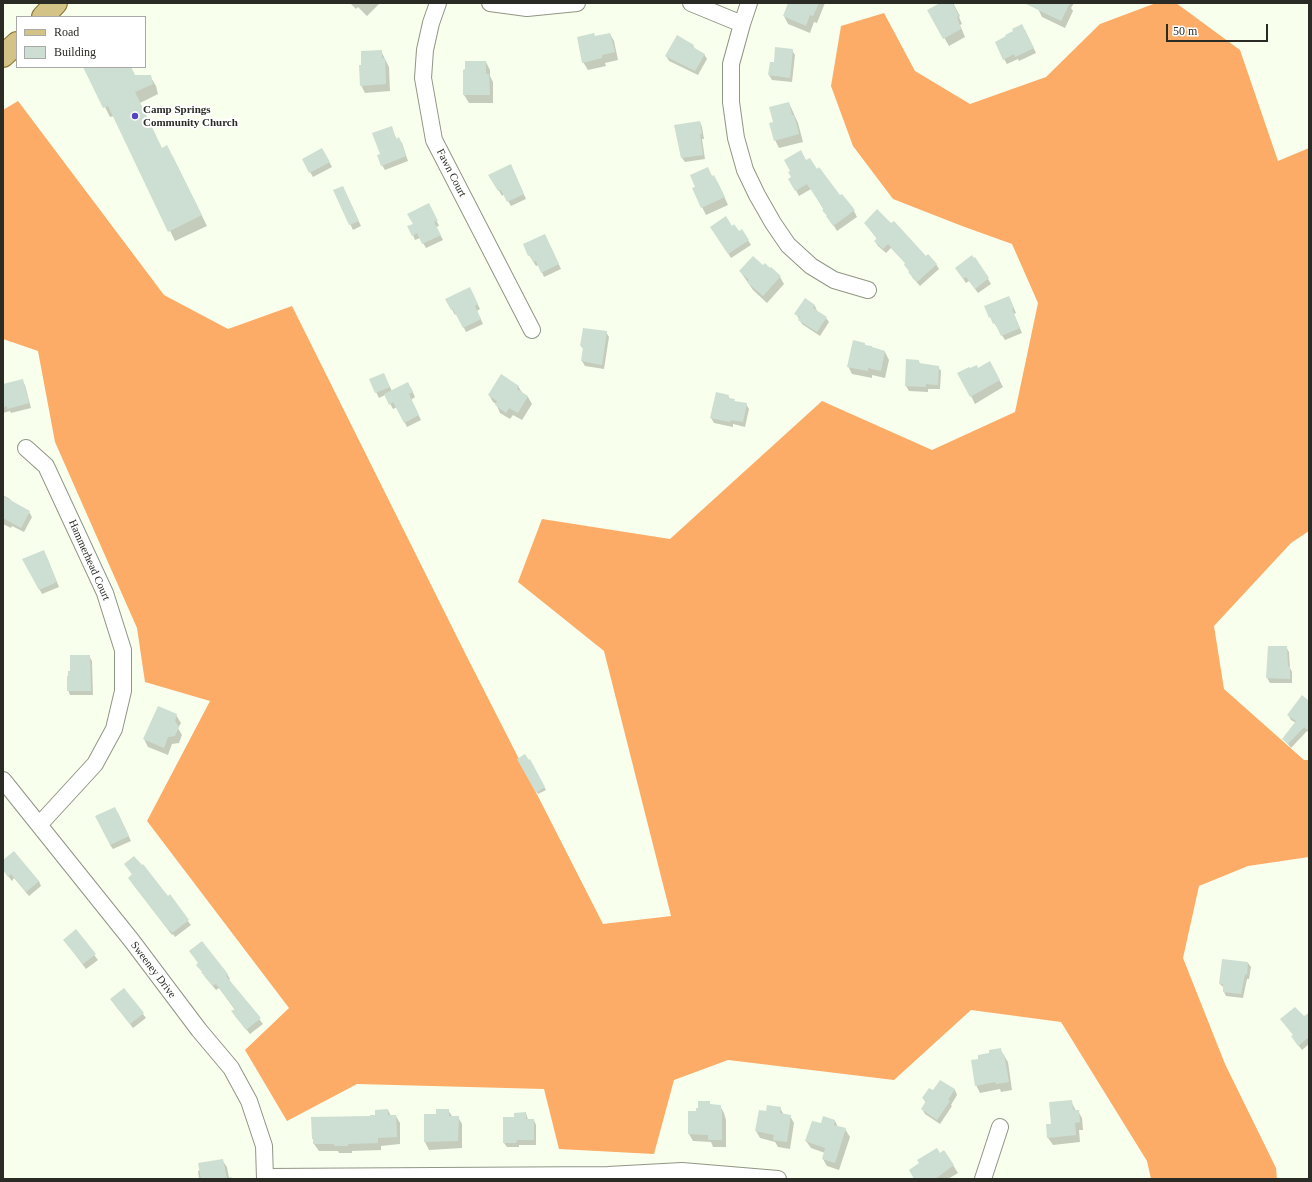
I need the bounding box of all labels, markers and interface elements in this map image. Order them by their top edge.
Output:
legend [16,16,146,68]
scale bar [1168,16,1270,42]
text: 50 m [1173,24,1197,38]
text: Road [54,25,79,39]
text: Building [54,45,96,59]
place label: Camp Springs Community Church [143,103,238,129]
marker: Camp Springs Community Church [130,111,140,121]
street label: Fawn Court [433,147,469,199]
street label: Hammerhead Court [65,518,113,602]
street label: Sweeney Drive [127,939,179,1001]

